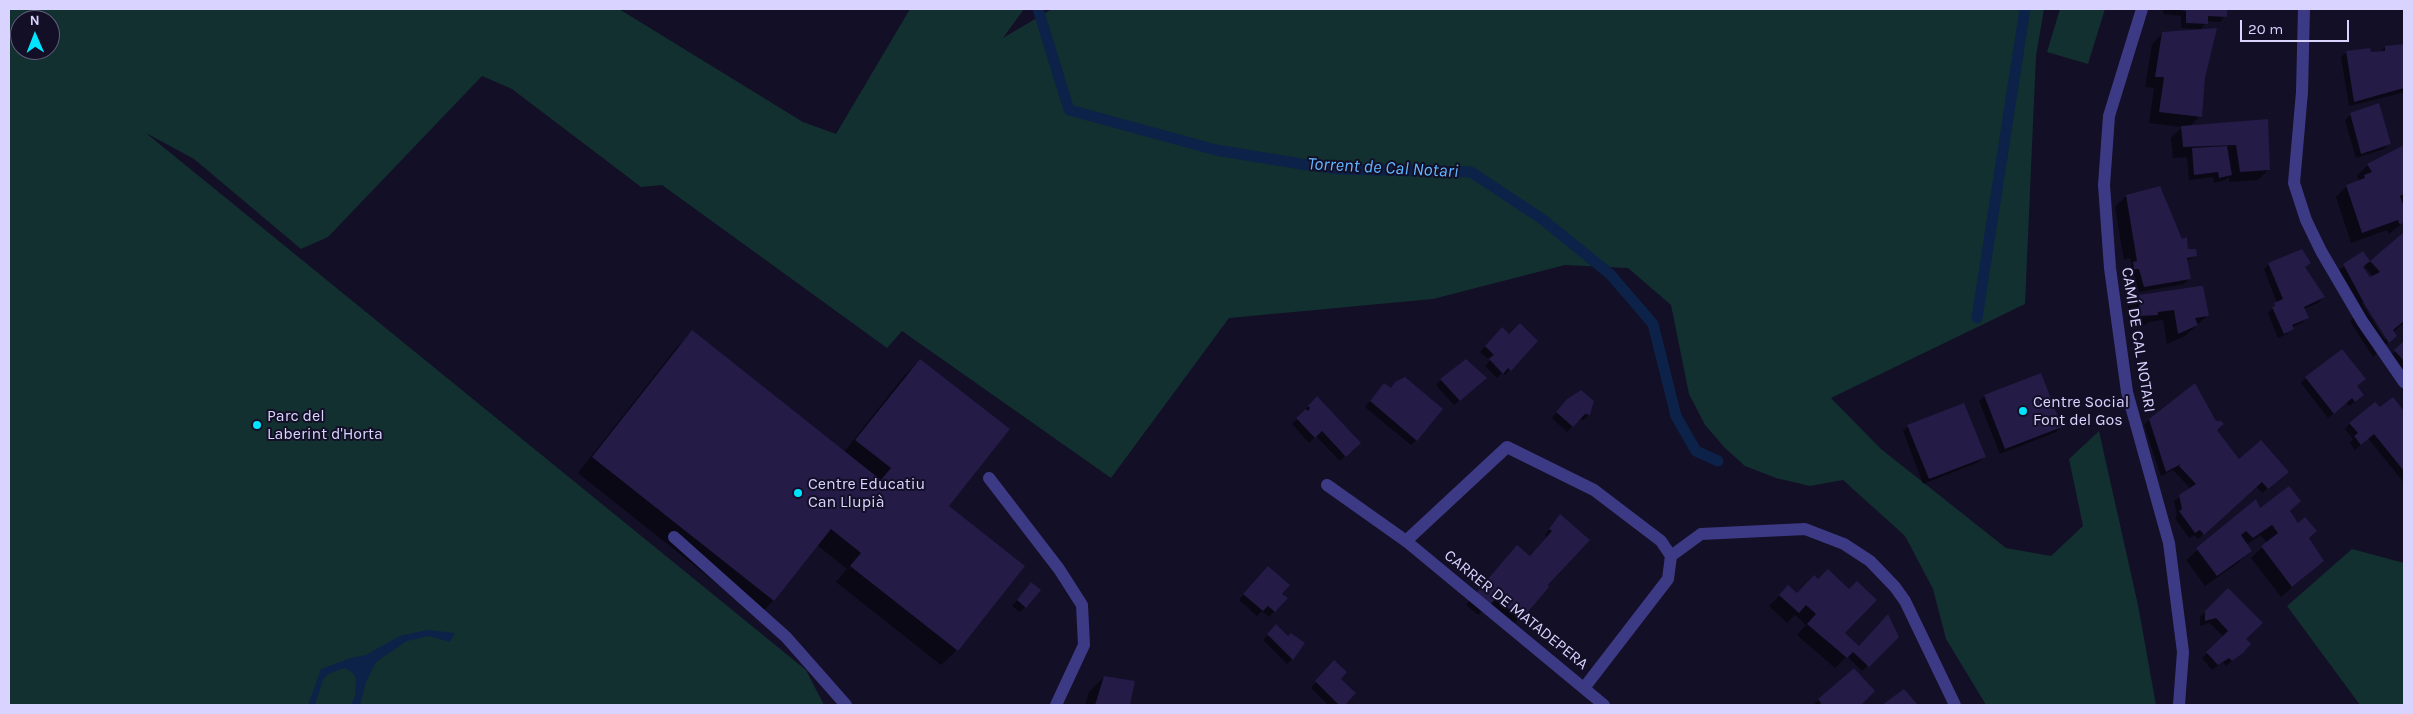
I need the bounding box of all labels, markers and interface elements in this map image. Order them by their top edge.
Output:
north arrow [10,10,60,60]
scale bar [2243,10,2352,42]
text: N [30,12,40,29]
text: 20 m [2248,20,2283,38]
water label: Torrent de Cal Notari [1307,153,1459,183]
street label: CAMÍ DE CAL NOTARI [2117,266,2159,414]
place label: Centre Social Font del Gos [2033,392,2129,430]
marker: Centre Social Font del Gos [2017,405,2029,417]
place label: Parc del Laberint d'Horta [267,406,383,444]
marker: Parc del Laberint d'Horta [251,419,263,431]
place label: Centre Educatiu Can Llupià [808,474,925,512]
marker: Centre Educatiu Can Llupià [792,487,804,499]
street label: CARRER DE MATADEPERA [1440,546,1592,674]

